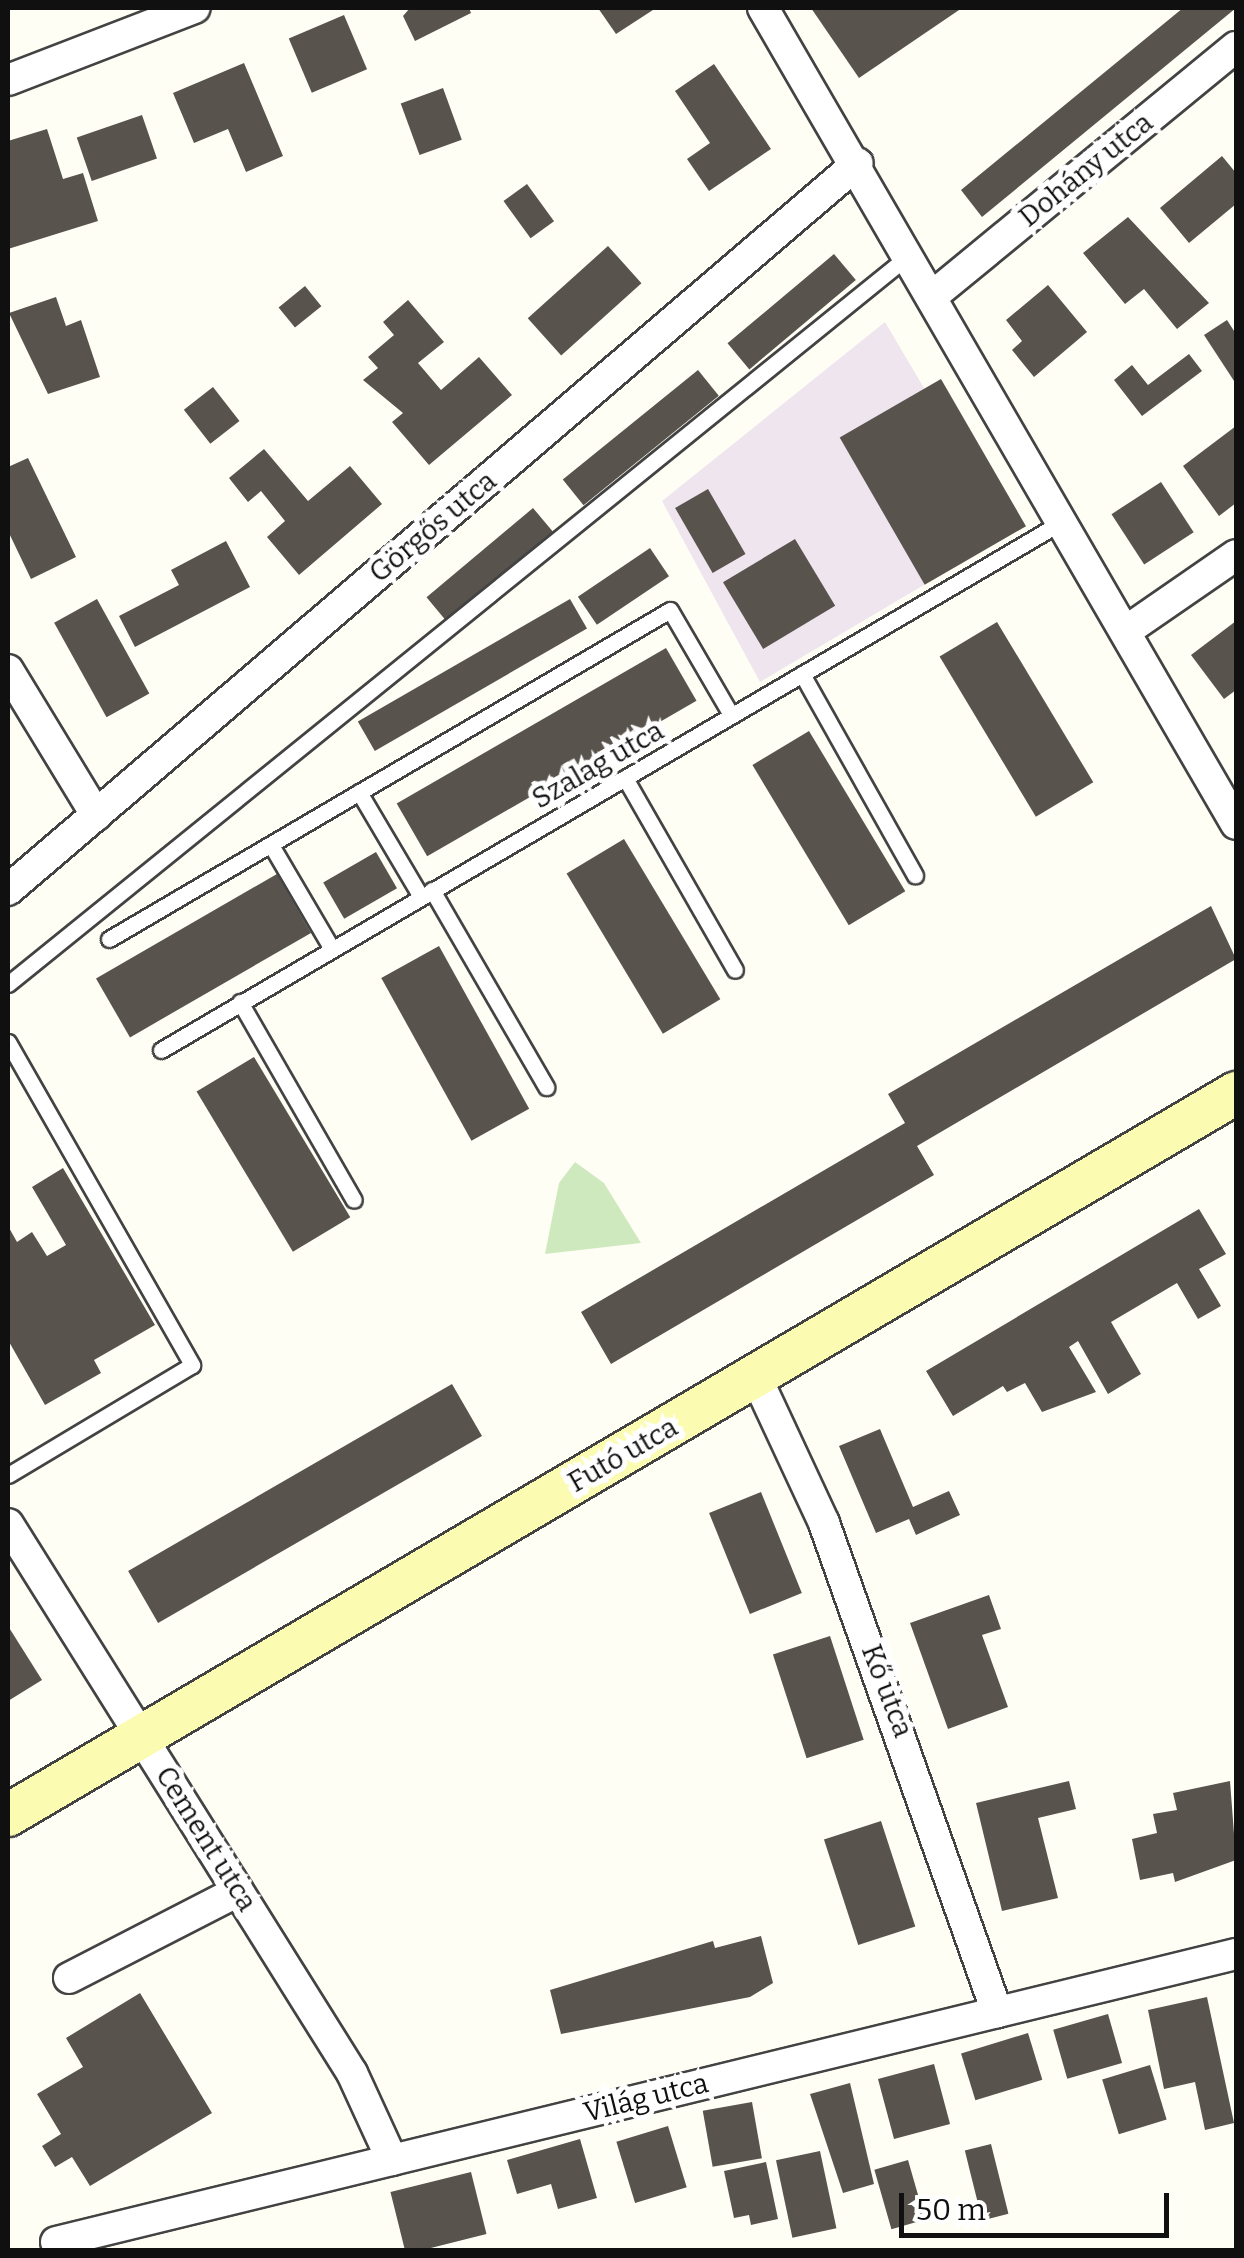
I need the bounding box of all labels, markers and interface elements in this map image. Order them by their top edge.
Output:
street label: Dohány utca [1012,106,1160,234]
street label: Görgős utca [363,464,503,590]
street label: Szalag utca [526,714,670,816]
street label: Futó utca [562,1410,684,1500]
street label: Kő utca [854,1640,920,1742]
street label: Cement utca [148,1760,264,1918]
street label: Világ utca [580,2066,712,2130]
scale bar [904,2173,1174,2235]
text: 50 m [916,2192,986,2228]

